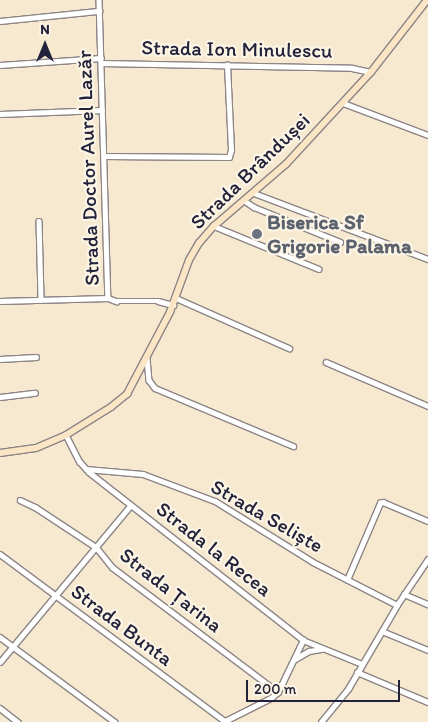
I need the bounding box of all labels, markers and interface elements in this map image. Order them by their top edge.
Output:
north arrow [20,20,70,70]
text: N [40,21,50,38]
street label: Strada Ion Minulescu [141,35,333,63]
street label: Strada Doctor Aurel Lazăr [71,50,105,286]
street label: Strada Brândușei [185,107,315,235]
place label: Biserica Sf Grigorie Palama [267,209,411,259]
marker: Biserica Sf Grigorie Palama [251,228,263,240]
street label: Strada Seliște [206,474,328,558]
street label: Strada la Recea [151,496,277,602]
street label: Strada Țarina [115,543,227,637]
street label: Strada Bunta [66,579,178,671]
scale bar [248,670,402,702]
text: 200 m [254,680,296,698]

